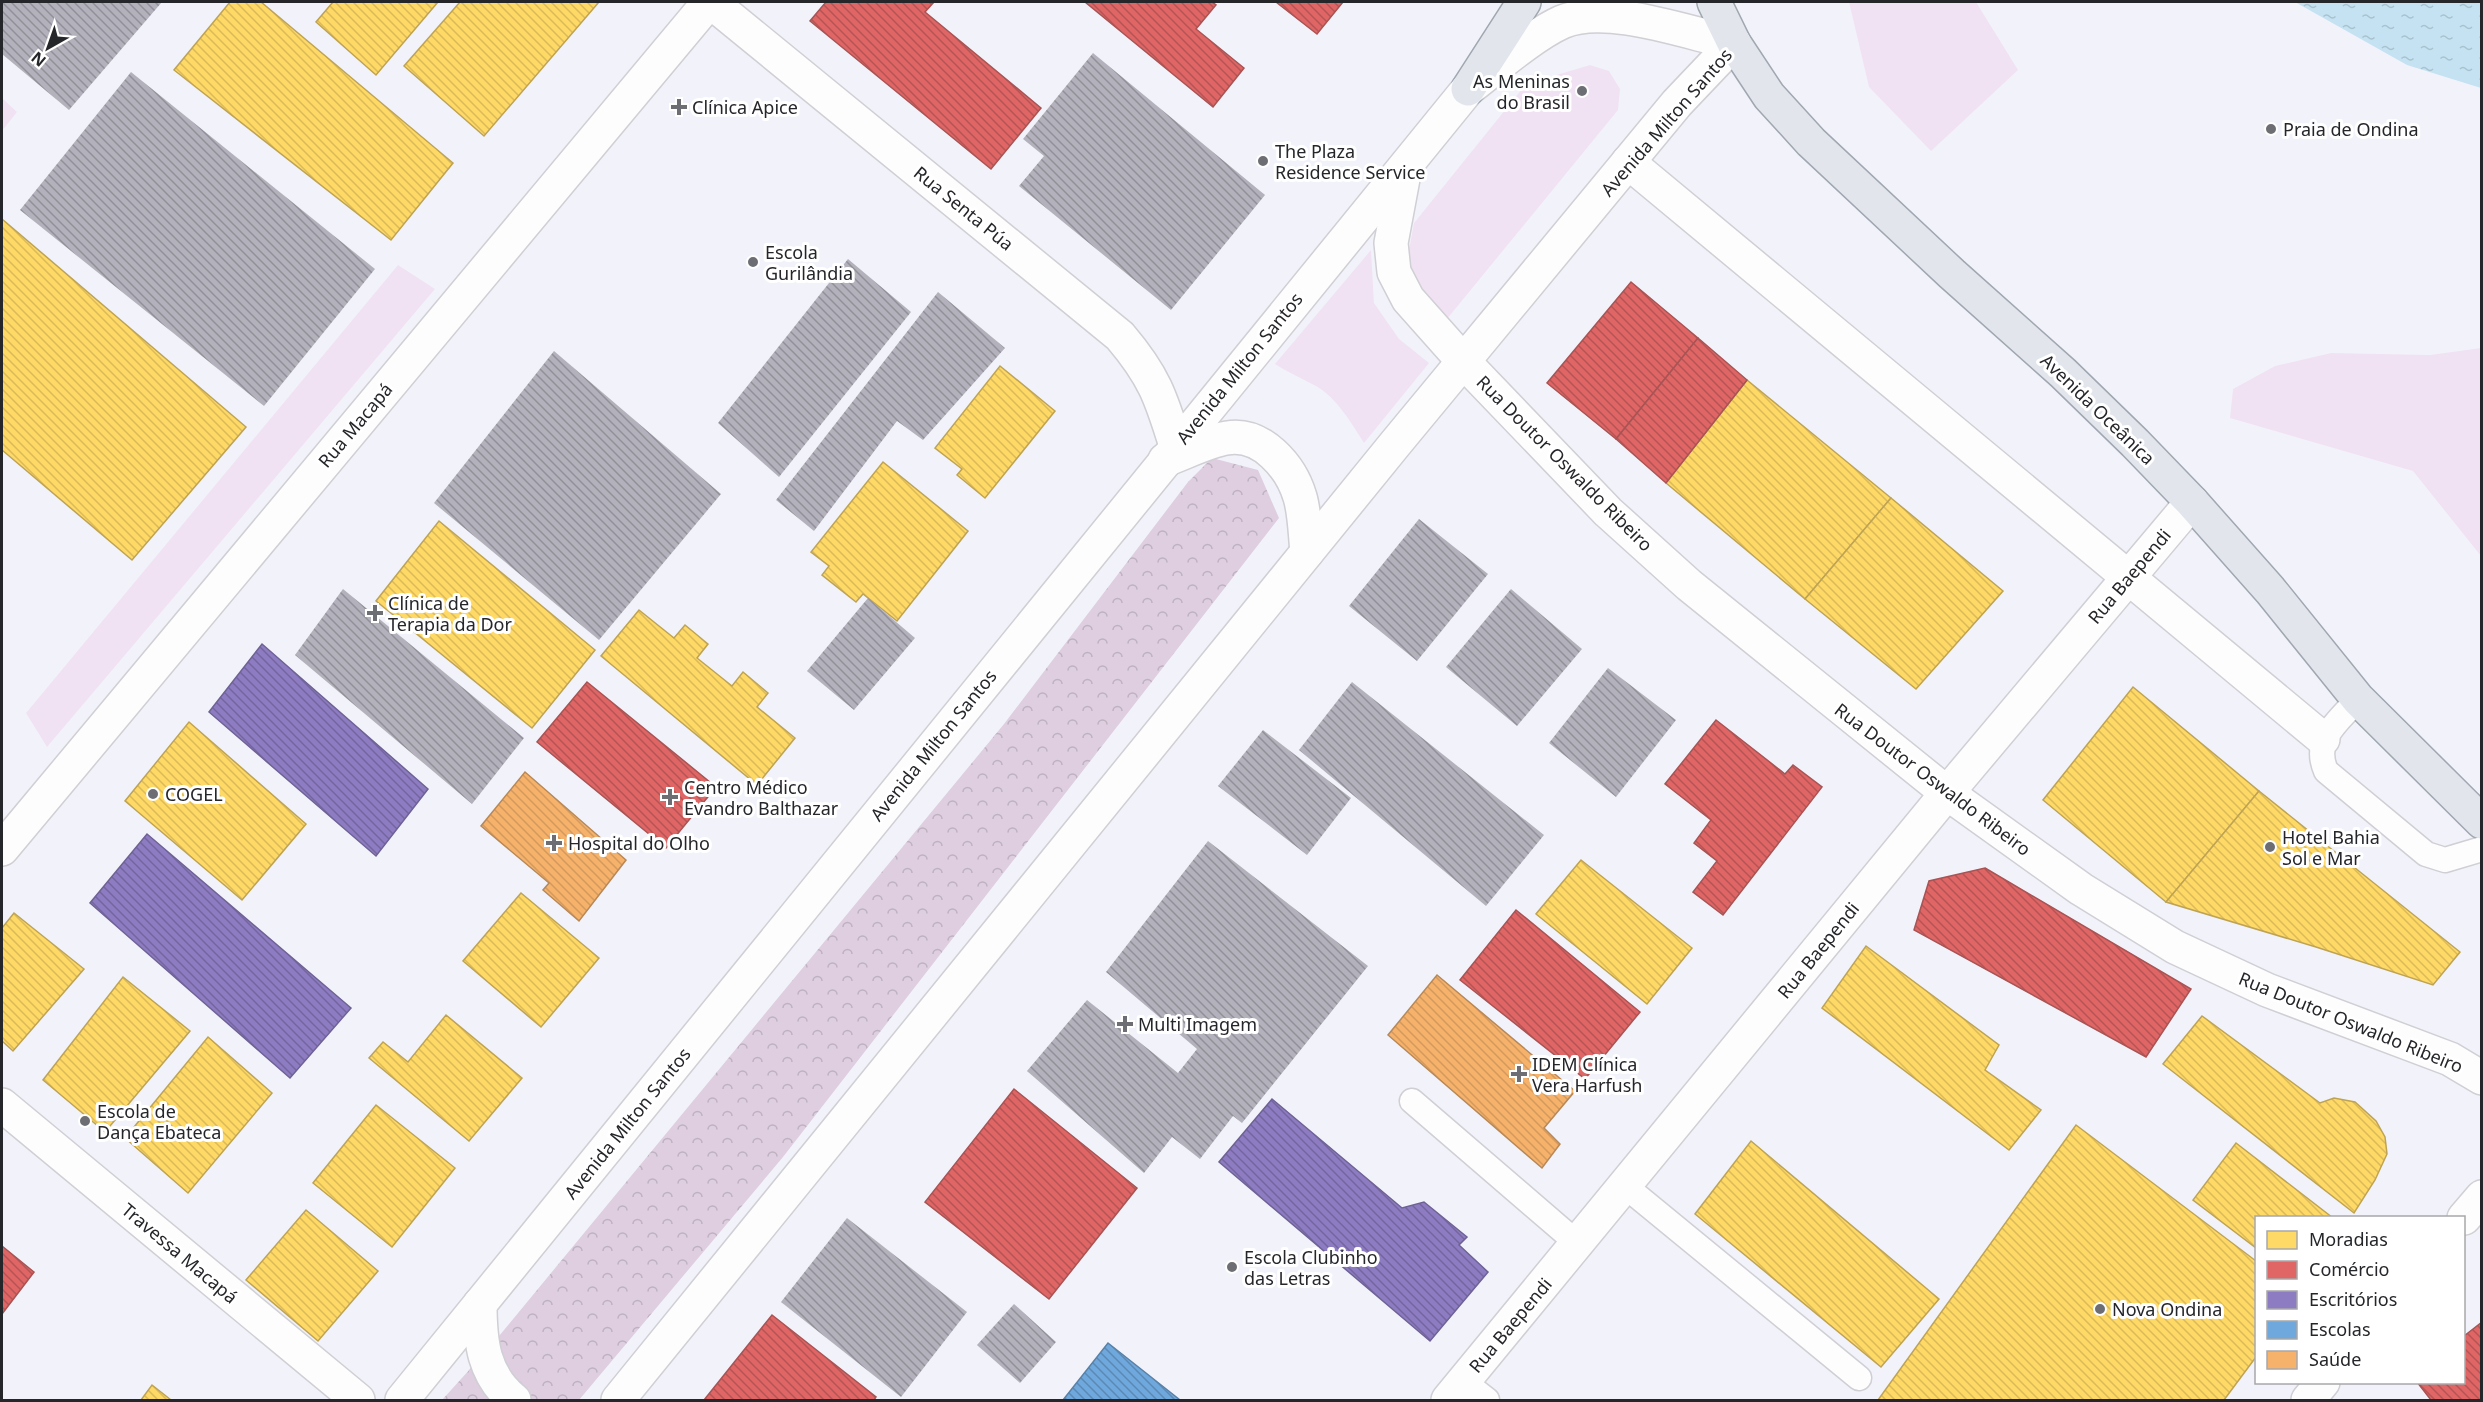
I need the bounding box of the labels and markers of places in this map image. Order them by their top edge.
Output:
place label: As Meninas do Brasil [1473,69,1570,114]
marker: As Meninas do Brasil [1575,84,1589,98]
place label: Clínica Apice [692,95,798,119]
marker: Clínica Apice [670,98,688,116]
place label: Praia de Ondina [2283,117,2419,141]
marker: Praia de Ondina [2264,122,2278,136]
place label: The Plaza Residence Service [1275,139,1425,184]
marker: The Plaza Residence Service [1256,154,1270,168]
place label: Escola Gurilândia [765,240,853,285]
marker: Escola Gurilândia [746,255,760,269]
place label: Clínica de Terapia da Dor [388,591,512,636]
marker: Clínica de Terapia da Dor [366,604,384,622]
place label: Centro Médico Evandro Balthazar [684,775,839,820]
place label: COGEL [165,782,223,806]
marker: COGEL [146,787,160,801]
marker: Centro Médico Evandro Balthazar [661,788,679,806]
place label: Hotel Bahia Sol e Mar [2282,825,2380,870]
place label: Hospital do Olho [568,831,710,855]
marker: Hospital do Olho [545,834,563,852]
marker: Hotel Bahia Sol e Mar [2263,840,2277,854]
place label: Multi Imagem [1138,1012,1257,1036]
marker: Multi Imagem [1116,1015,1134,1033]
place label: IDEM Clínica Vera Harfush [1532,1052,1642,1097]
marker: IDEM Clínica Vera Harfush [1510,1065,1528,1083]
place label: Escola de Dança Ebateca [97,1099,221,1144]
marker: Escola de Dança Ebateca [78,1114,92,1128]
place label: Escola Clubinho das Letras [1244,1245,1378,1290]
marker: Escola Clubinho das Letras [1225,1260,1239,1274]
place label: Nova Ondina [2112,1297,2222,1321]
marker: Nova Ondina [2093,1302,2107,1316]

